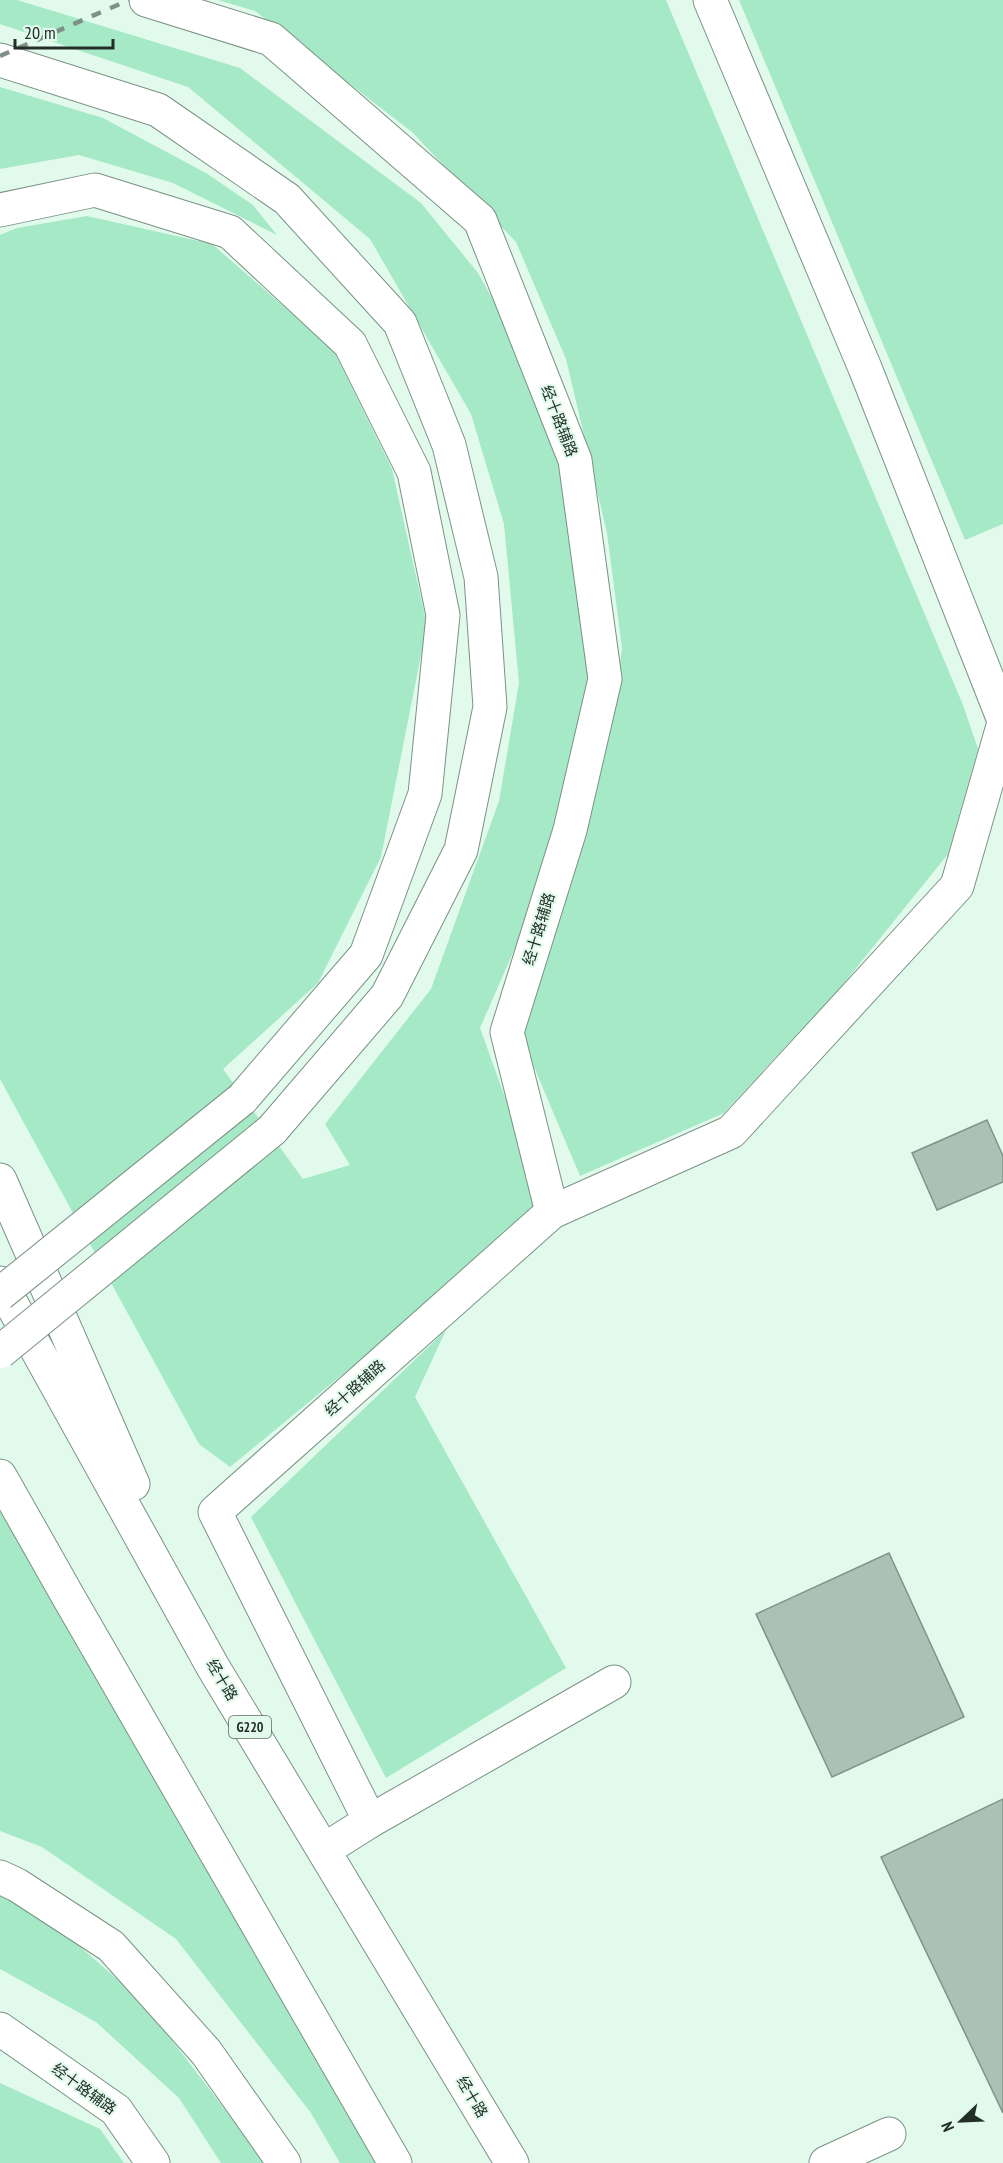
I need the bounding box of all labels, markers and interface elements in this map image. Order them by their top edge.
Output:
scale bar [15,12,112,50]
text: 20 m [24,21,56,44]
street label: 经十路辅路 [537,382,582,459]
street label: 经十路辅路 [518,890,559,968]
street label: 经十路辅路 [320,1355,389,1420]
street label: 经十路 [203,1656,242,1704]
road number: G220 [229,1716,271,1738]
street label: 经十路辅路 [48,2059,120,2118]
street label: 经十路 [453,2073,492,2121]
north arrow [931,2091,991,2151]
text: N [936,2119,958,2135]

